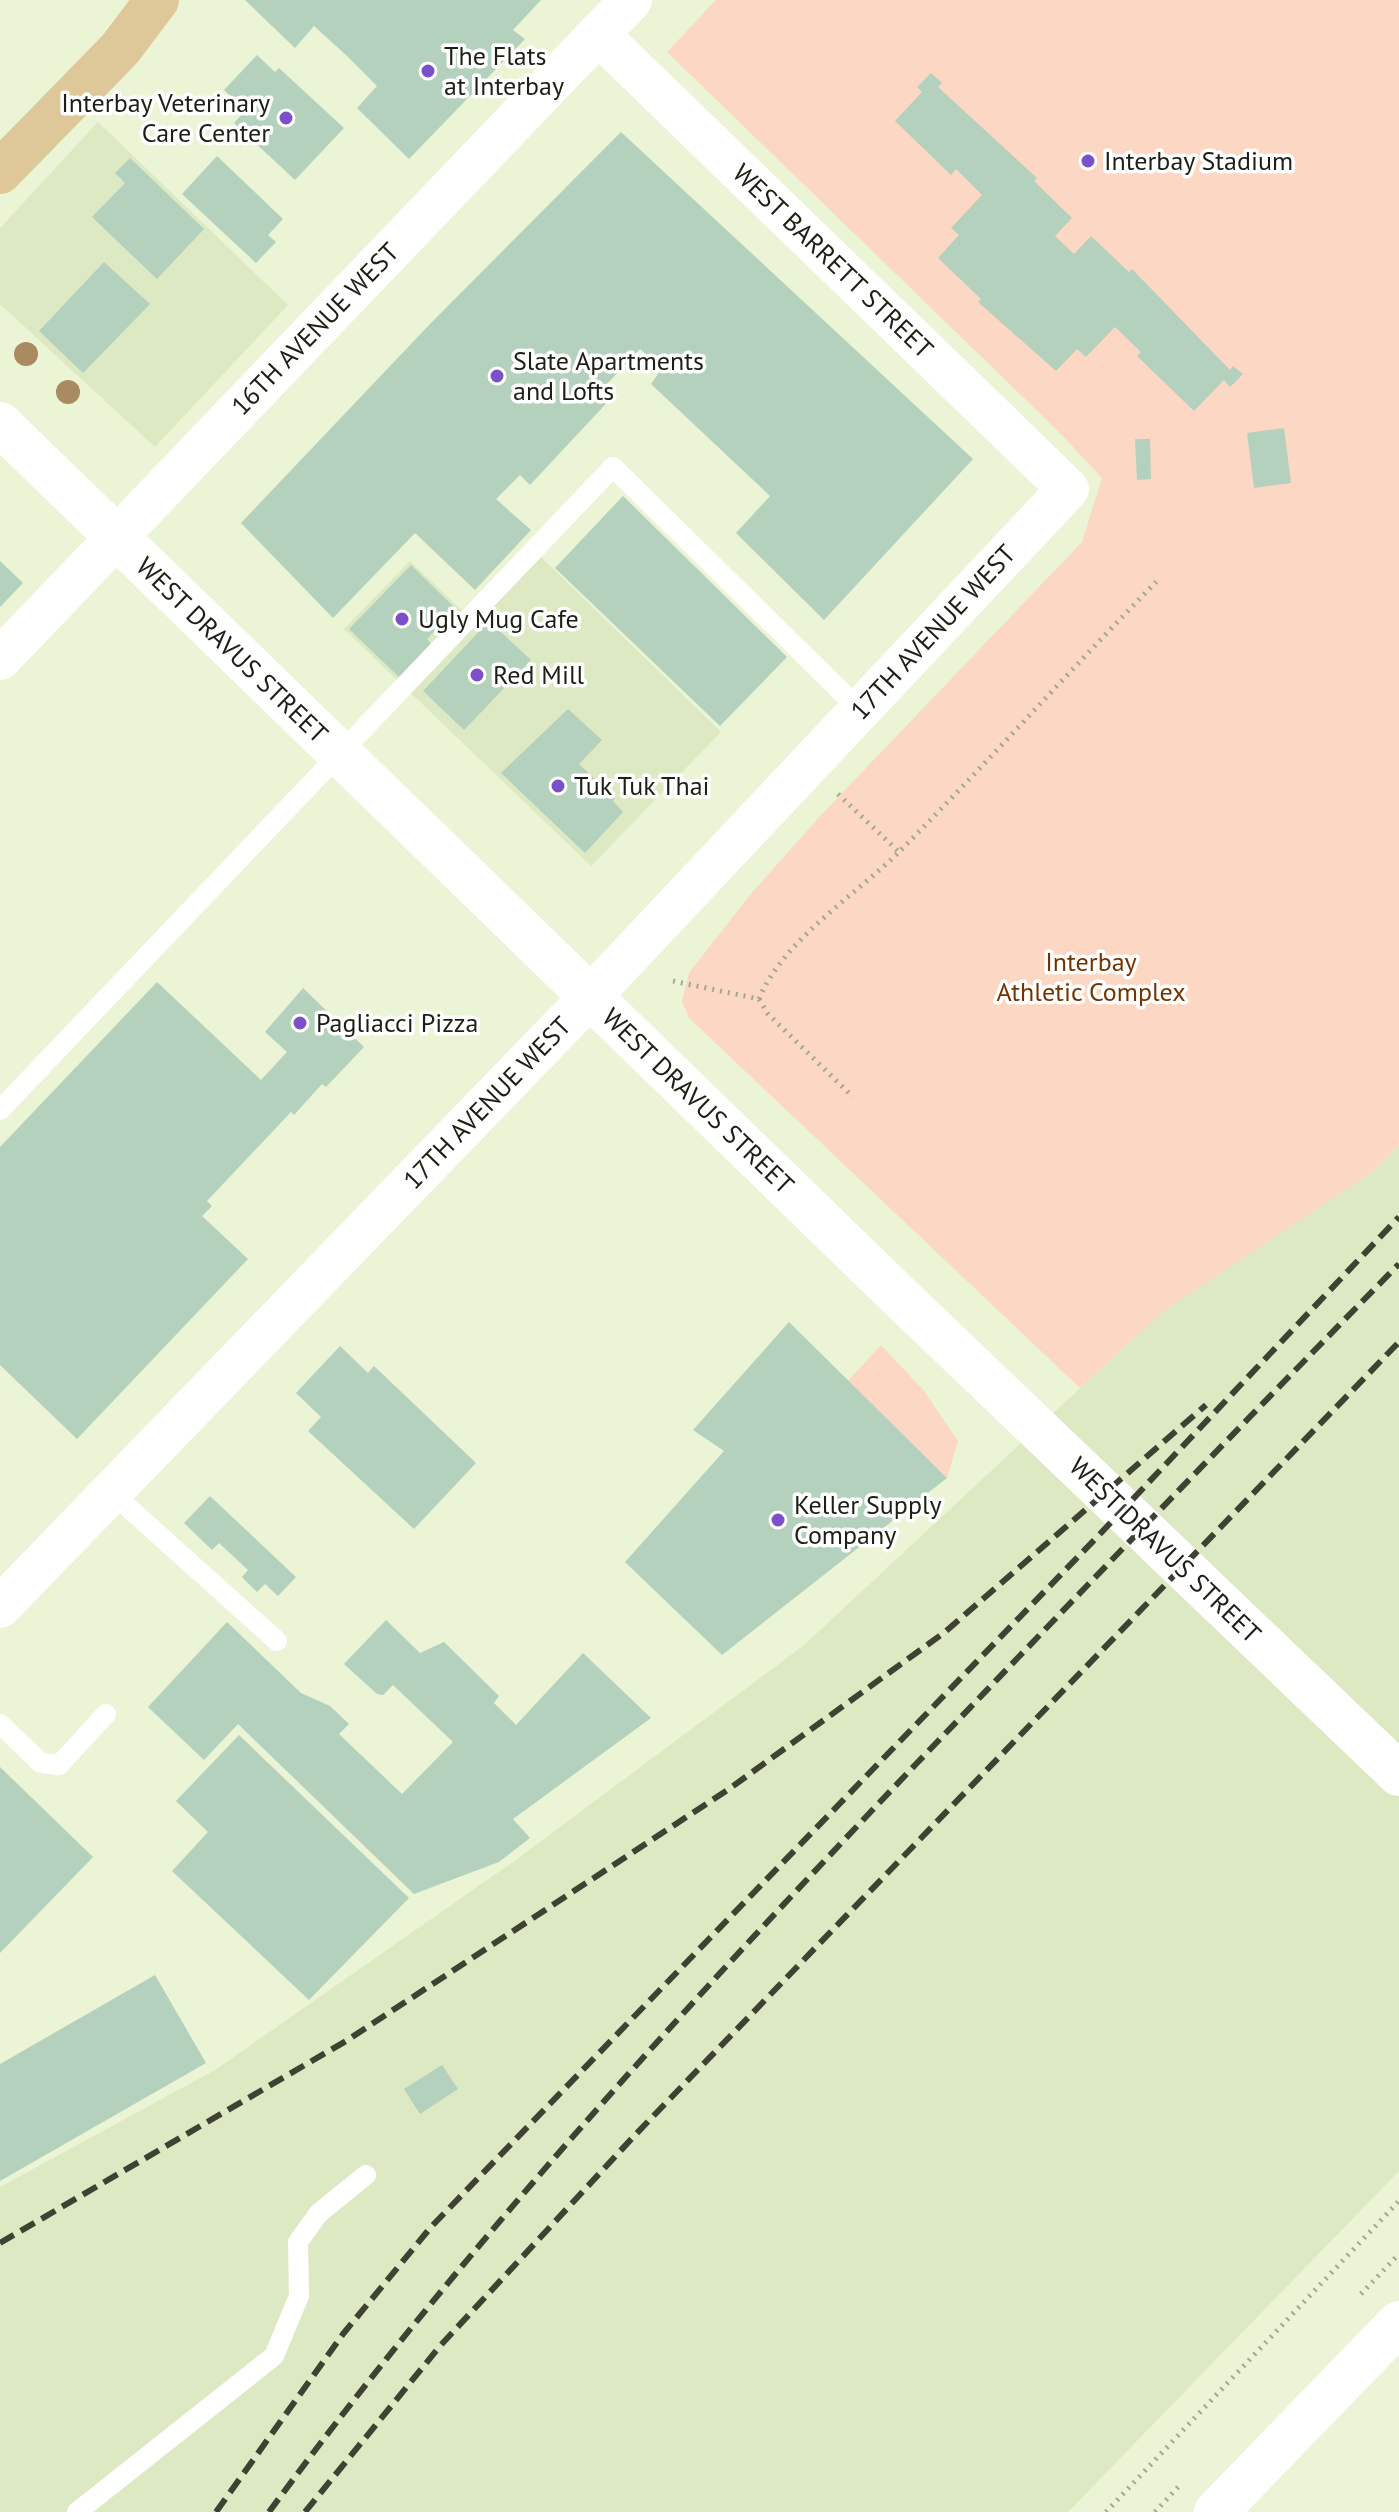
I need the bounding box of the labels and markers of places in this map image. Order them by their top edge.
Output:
place label: The Flats at Interbay [444,39,564,102]
marker: The Flats at Interbay [419,62,437,80]
place label: Interbay Veterinary Care Center [61,86,270,149]
marker: Interbay Veterinary Care Center [277,109,295,127]
place label: Interbay Stadium [1104,144,1293,177]
marker: Interbay Stadium [1079,152,1097,170]
place label: Slate Apartments and Lofts [513,344,704,407]
marker: Slate Apartments and Lofts [488,367,506,385]
place label: Ugly Mug Cafe [418,602,579,635]
marker: Ugly Mug Cafe [393,610,411,628]
place label: Red Mill [493,658,584,691]
marker: Red Mill [468,666,486,684]
place label: Tuk Tuk Thai [574,769,710,802]
marker: Tuk Tuk Thai [549,777,567,795]
place label: Pagliacci Pizza [316,1006,478,1039]
marker: Pagliacci Pizza [291,1014,309,1032]
place label: Keller Supply Company [794,1488,942,1551]
marker: Keller Supply Company [769,1511,787,1529]

